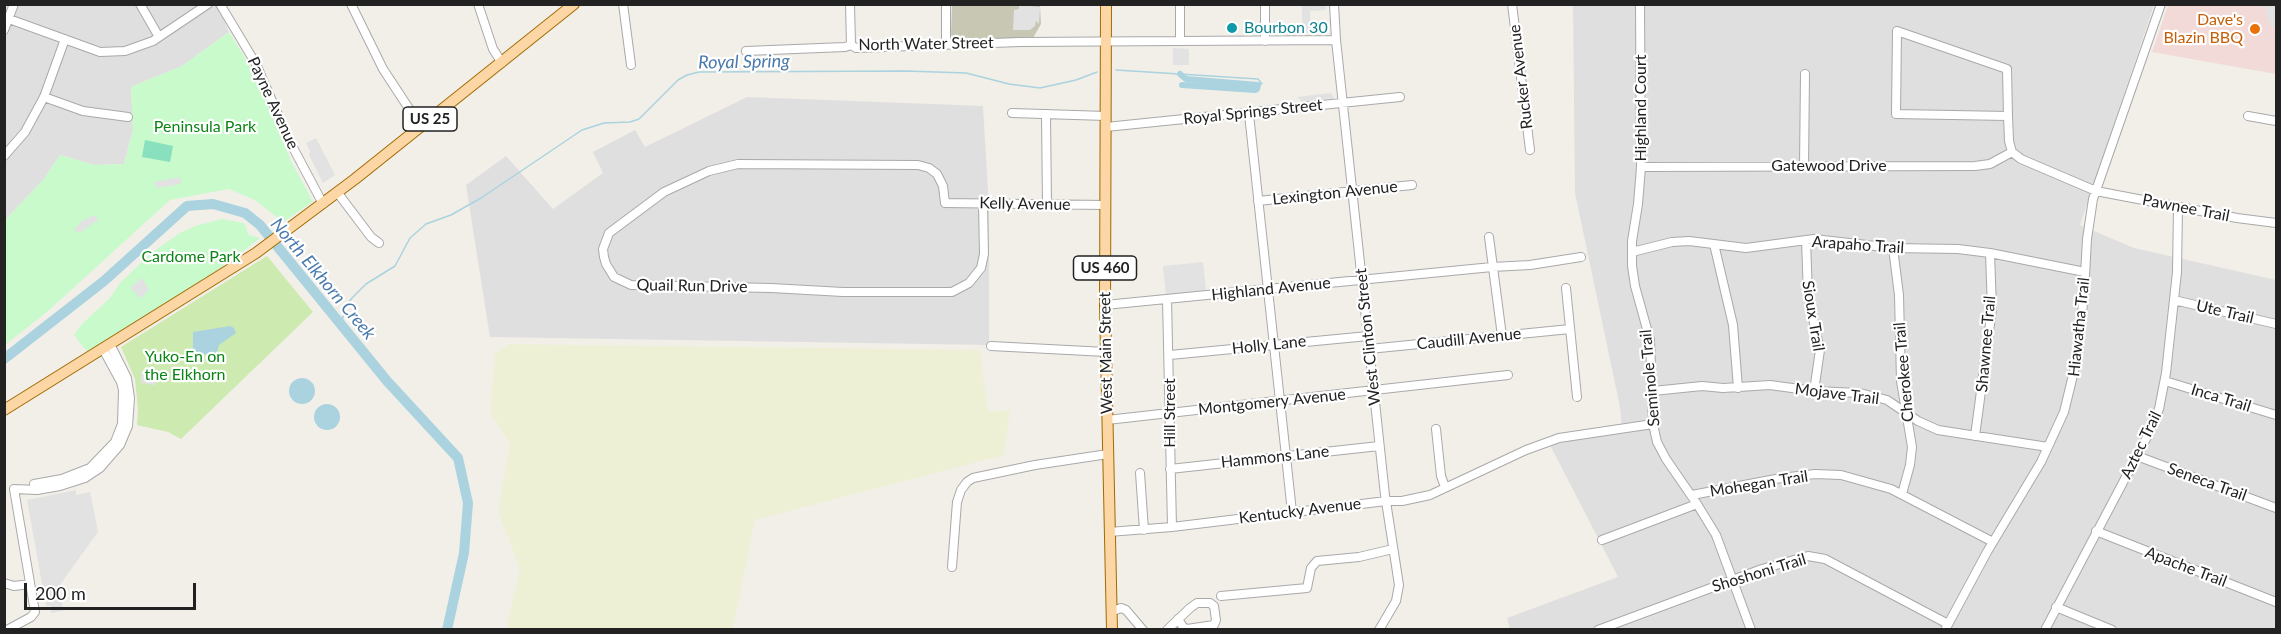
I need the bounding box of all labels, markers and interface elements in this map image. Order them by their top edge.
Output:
place label: Dave's Blazin BBQ [2163,10,2243,48]
place label: Bourbon 30 [1244,18,1328,38]
marker: Bourbon 30 [1225,21,1239,35]
marker: Dave's Blazin BBQ [2248,22,2262,36]
street label: Rucker Avenue [1505,24,1537,130]
street label: North Water Street [858,33,994,55]
water label: Royal Spring [698,50,790,74]
street label: Payne Avenue [243,54,303,152]
street label: Highland Court [1631,55,1651,161]
street label: Royal Springs Street [1182,95,1324,129]
road number: US 25 [403,107,457,131]
park label: Peninsula Park [154,117,256,137]
street label: Gatewood Drive [1771,156,1887,176]
street label: Lexington Avenue [1271,177,1399,209]
street label: Pawnee Trail [2141,190,2231,226]
street label: Kelly Avenue [979,194,1071,214]
water label: North Elkhorn Creek [266,214,380,344]
street label: Arapaho Trail [1811,232,1905,258]
park label: Cardome Park [141,247,241,267]
road number: US 460 [1074,256,1136,280]
street label: West Clinton Street [1351,267,1385,407]
street label: Highland Avenue [1210,273,1332,305]
street label: Quail Run Drive [636,275,748,297]
street label: Hiawatha Trail [2064,276,2094,378]
street label: Sioux Trail [1798,279,1828,353]
street label: West Main Street [1095,292,1117,414]
street label: Shawnee Trail [1972,295,2000,393]
street label: Ute Trail [2194,296,2256,328]
street label: Cherokee Trail [1890,321,1918,423]
street label: Caudill Avenue [1416,324,1522,354]
street label: Seminole Trail [1636,329,1664,427]
street label: Holly Lane [1231,332,1307,358]
park label: Yuko-En on the Elkhorn [144,347,226,385]
street label: Hill Street [1160,378,1180,448]
street label: Mojave Trail [1794,379,1880,409]
street label: Inca Trail [2189,380,2253,416]
street label: Montgomery Avenue [1197,385,1347,419]
street label: Aztec Trail [2116,408,2166,482]
street label: Hammons Lane [1220,442,1330,472]
street label: Seneca Trail [2165,459,2249,505]
street label: Mohegan Trail [1708,467,1810,501]
street label: Kentucky Avenue [1238,494,1362,528]
street label: Apache Trail [2143,543,2229,591]
street label: Shoshoni Trail [1710,550,1808,596]
scale bar [27,571,200,609]
text: 200 m [35,582,86,604]

